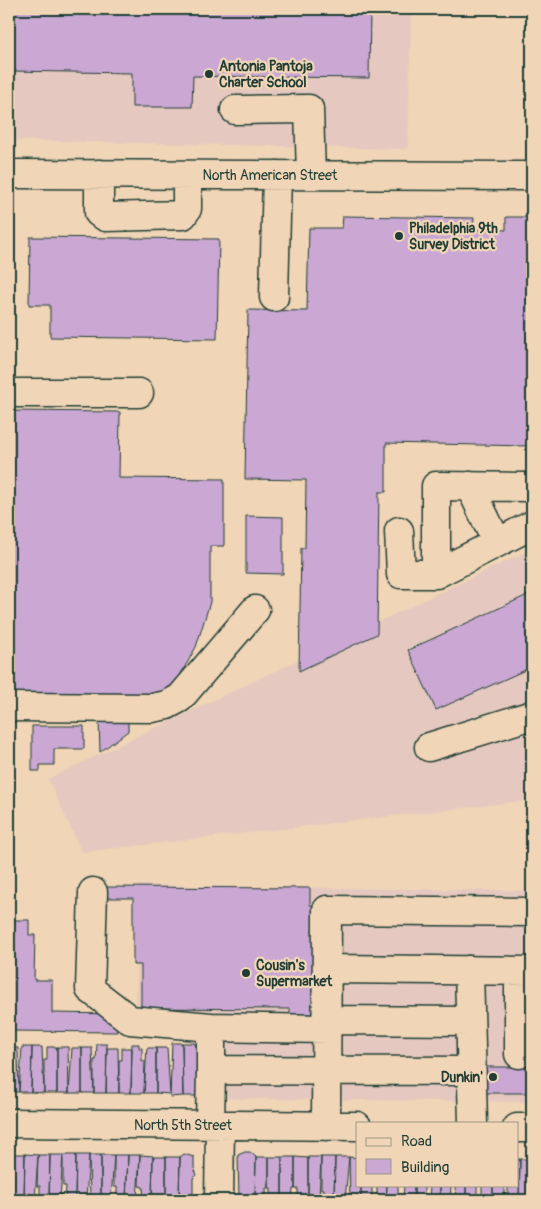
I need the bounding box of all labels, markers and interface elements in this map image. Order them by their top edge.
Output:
place label: Antonia Pantoja Charter School [219,58,313,91]
marker: Antonia Pantoja Charter School [203,68,215,80]
street label: North American Street [203,167,338,184]
place label: Philadelphia 9th Survey District [409,220,498,253]
marker: Philadelphia 9th Survey District [393,230,405,242]
place label: Cousin's Supermarket [256,957,332,990]
marker: Cousin's Supermarket [240,967,252,979]
place label: Dunkin' [441,1069,483,1086]
marker: Dunkin' [487,1071,499,1083]
street label: North 5th Street [134,1117,232,1134]
legend [356,1122,518,1186]
text: Road [401,1132,432,1151]
text: Building [401,1158,449,1177]

